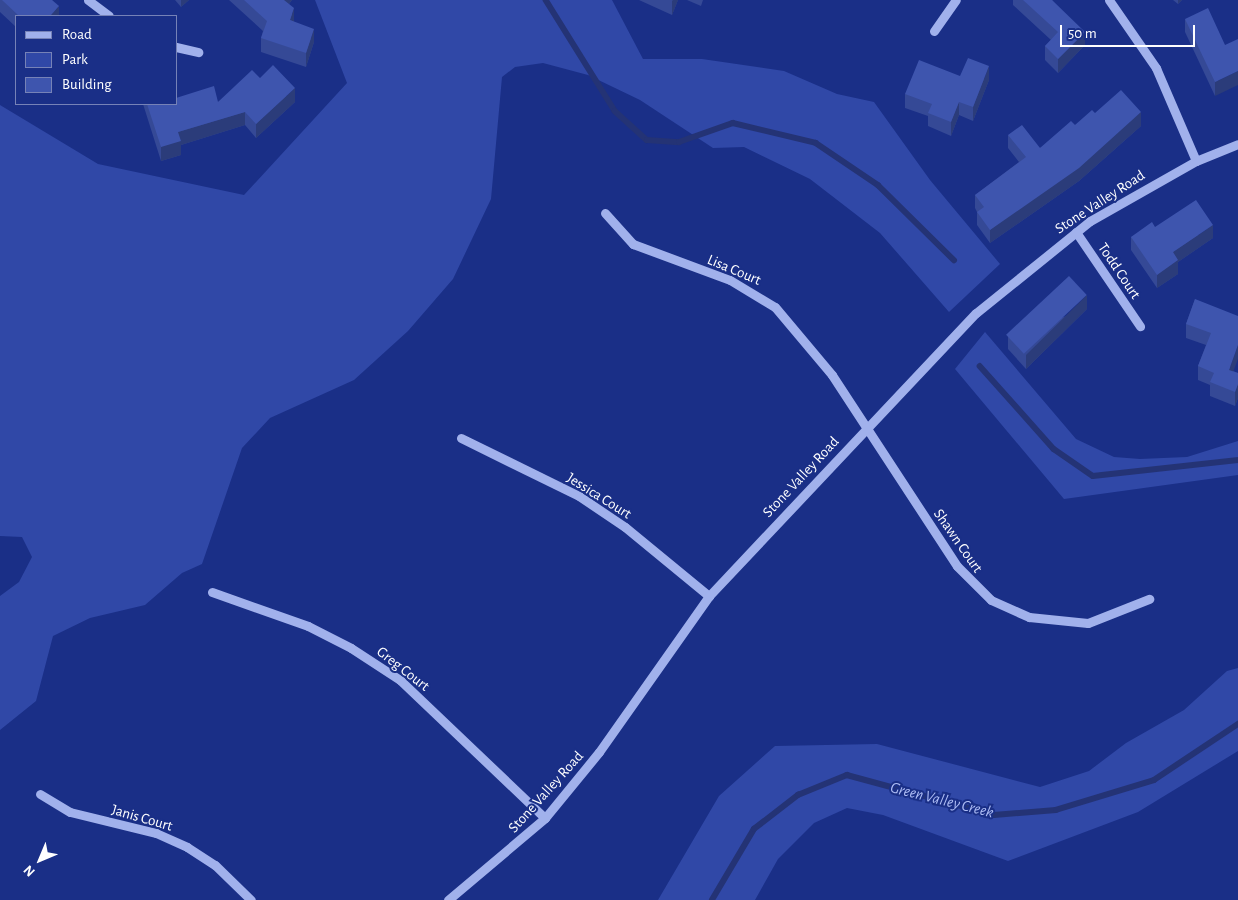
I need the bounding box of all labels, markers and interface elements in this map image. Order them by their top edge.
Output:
legend [15,15,178,105]
scale bar [1063,15,1198,47]
text: 50 m [1068,26,1097,41]
text: Road [62,27,92,42]
text: Park [62,52,88,67]
text: Building [62,77,112,92]
street label: Stone Valley Road [1052,166,1148,238]
street label: Todd Court [1094,240,1144,302]
street label: Lisa Court [704,251,764,289]
street label: Stone Valley Road [759,433,843,521]
street label: Jessica Court [563,469,635,523]
street label: Shawn Court [929,506,987,576]
street label: Greg Court [373,643,433,695]
street label: Stone Valley Road [505,747,587,837]
water label: Green Valley Creek [888,778,996,822]
street label: Janis Court [109,801,175,835]
north arrow [15,835,65,885]
text: N [21,862,38,879]

